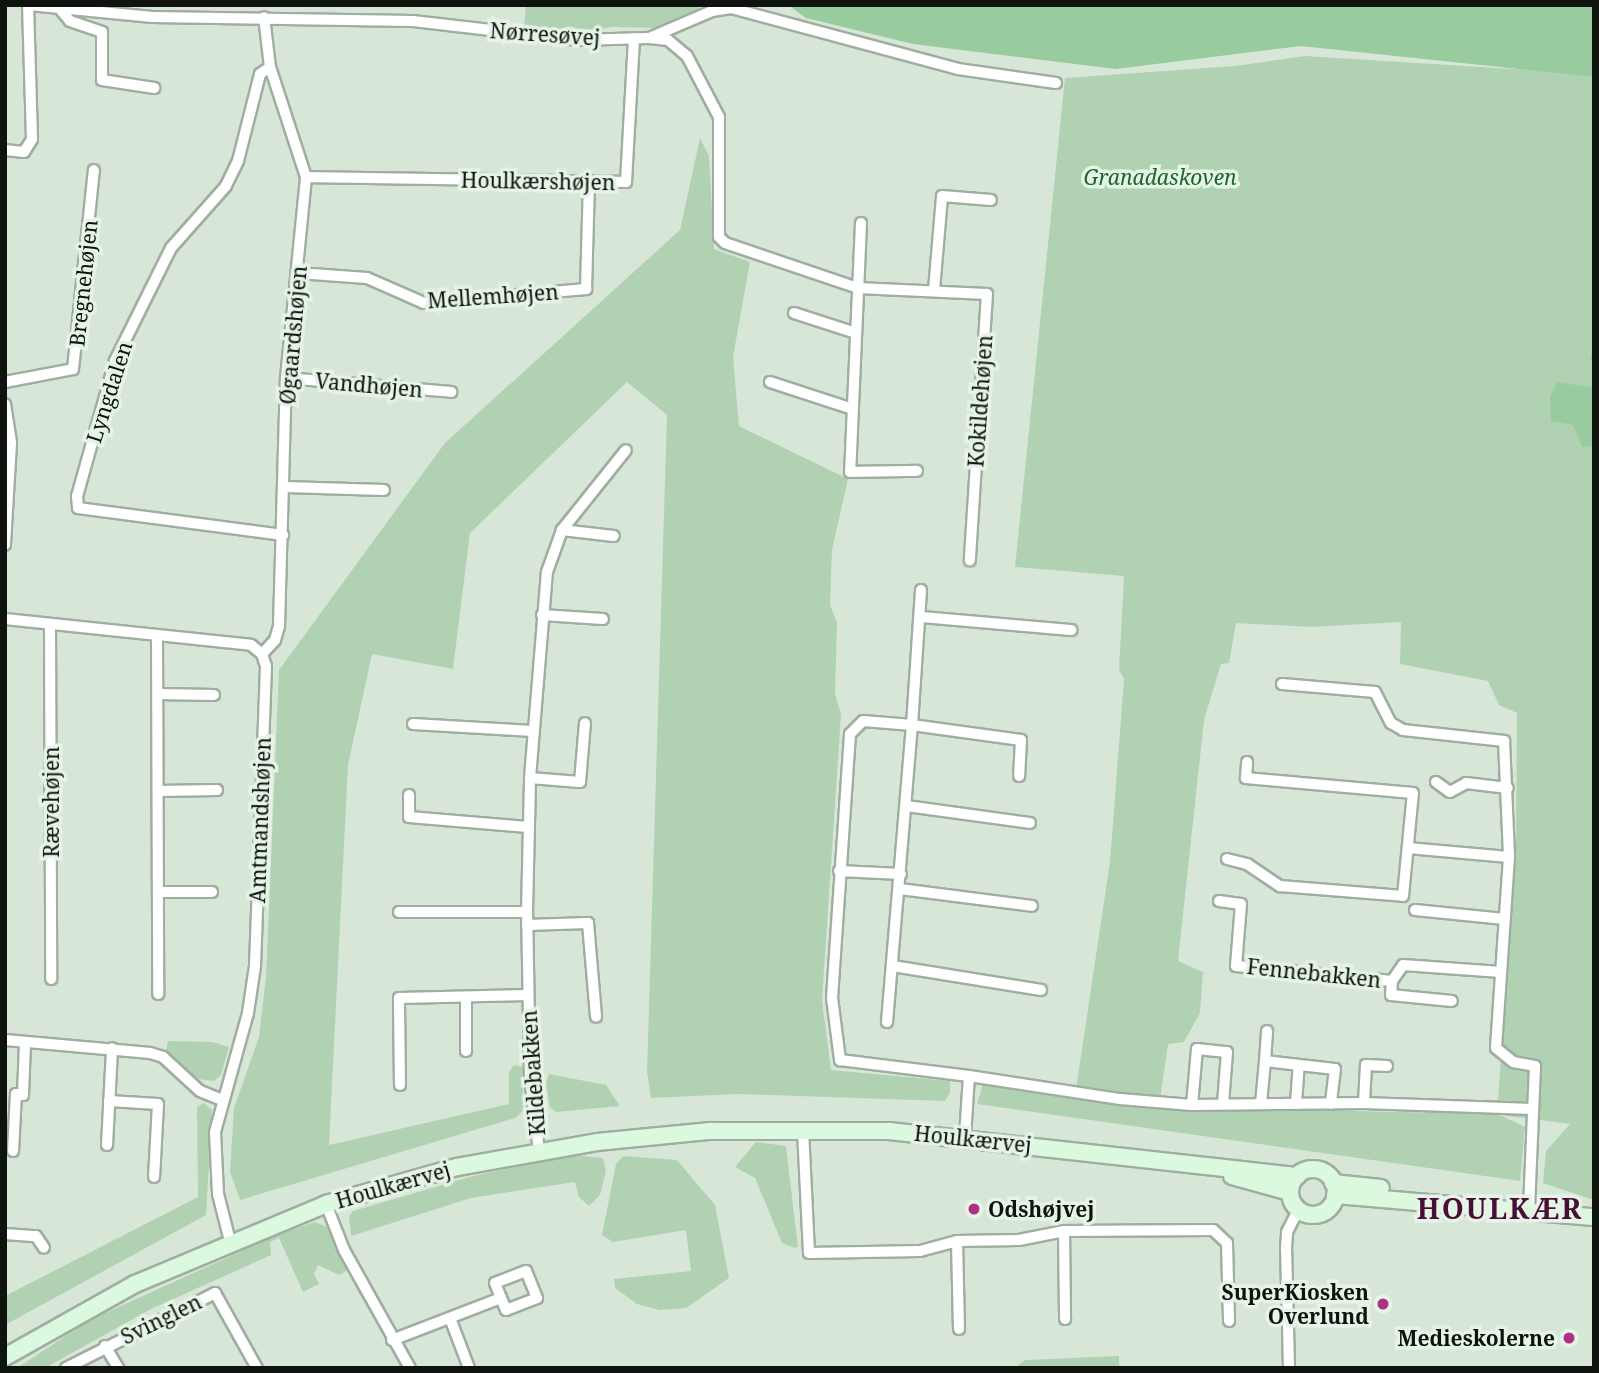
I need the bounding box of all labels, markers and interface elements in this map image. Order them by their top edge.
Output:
street label: Nørresøvej [489,18,601,50]
park label: Granadaskoven [1083,164,1237,190]
street label: Houlkærshøjen [461,167,615,195]
street label: Bregnehøjen [64,218,102,348]
street label: Øgaardshøjen [274,265,312,405]
street label: Mellemhøjen [426,279,560,313]
street label: Kokildehøjen [963,334,997,468]
street label: Lyngdalen [81,338,137,446]
street label: Vandhøjen [314,368,424,402]
street label: Amtmandshøjen [245,737,275,903]
street label: Rævehøjen [38,746,64,858]
street label: Fennebakken [1246,953,1382,993]
street label: Kildebakken [516,1009,550,1137]
street label: Houlkærvej [913,1120,1033,1158]
street label: Houlkærvej [333,1157,453,1213]
district label: HOULKÆR [1418,1191,1582,1225]
place label: Odshøjvej [988,1196,1094,1222]
marker: Odshøjvej [966,1201,982,1217]
place label: SuperKiosken Overlund [1222,1279,1369,1329]
street label: Svinglen [117,1289,205,1349]
marker: SuperKiosken Overlund [1375,1296,1391,1312]
place label: Medieskolerne [1398,1325,1555,1351]
marker: Medieskolerne [1561,1330,1577,1346]

